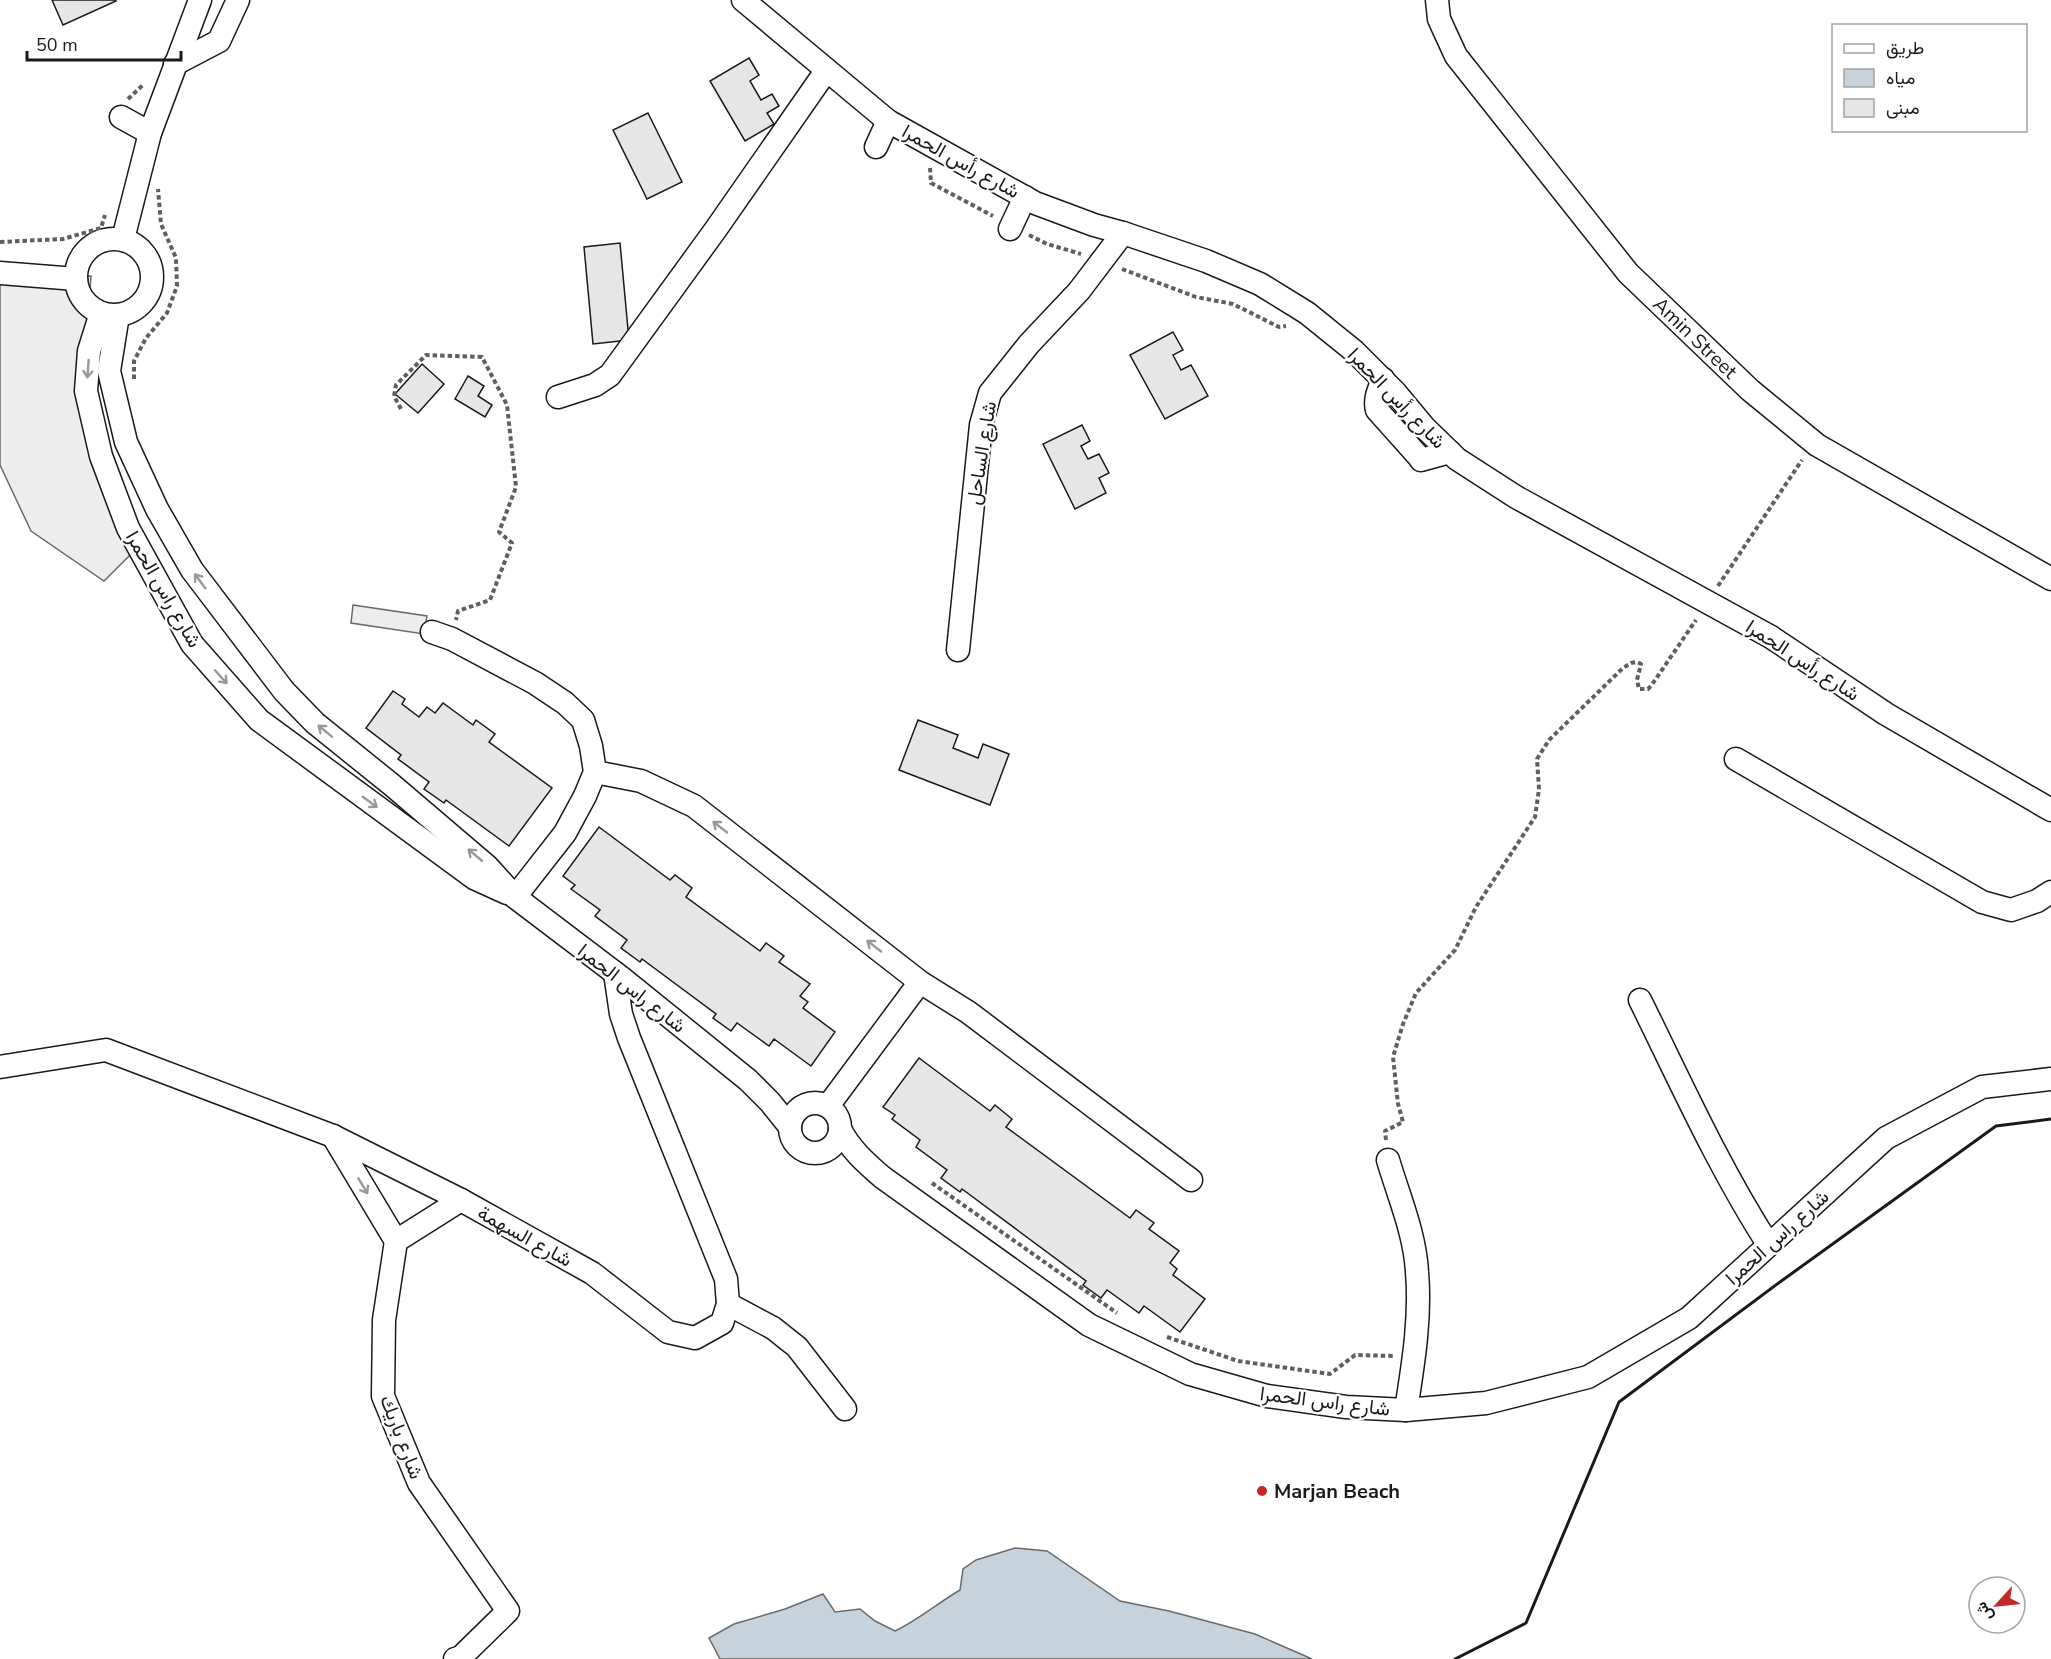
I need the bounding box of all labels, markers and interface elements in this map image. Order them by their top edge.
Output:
scale bar [27,24,182,62]
legend [1832,24,2027,132]
text: 50 m [36,33,78,57]
text: طريق [1886,36,1924,60]
text: مياه [1886,66,1915,90]
text: مبنى [1886,96,1920,120]
street label: شارع رأس الحمرا [897,118,1024,205]
street label: Amin Street [1647,291,1744,386]
street label: شارع رأس الحمرا [1342,342,1452,455]
one-way arrow [82,359,93,379]
street label: شارع الساحل [960,399,1003,507]
street label: شارع راس الحمرا [119,526,208,653]
one-way arrow [194,574,206,590]
street label: شارع رأس الحمرا [1741,613,1865,707]
one-way arrow [214,669,228,684]
one-way arrow [317,724,333,737]
one-way arrow [361,796,377,808]
one-way arrow [712,820,728,833]
one-way arrow [468,848,483,862]
street label: شارع راس الحمرا [572,938,692,1039]
one-way arrow [866,940,882,953]
one-way arrow [358,1177,370,1194]
street label: شارع راس الحمرا [1720,1184,1835,1291]
street label: شارع السهمة [473,1199,577,1274]
street label: شارع راس الحمرا [1258,1380,1391,1423]
street label: شارع باريك [373,1391,430,1483]
place label: Marjan Beach [1274,1478,1400,1505]
marker: Marjan Beach [1255,1484,1269,1498]
north arrow [1967,1575,2027,1635]
text: ش [1970,1598,1999,1625]

